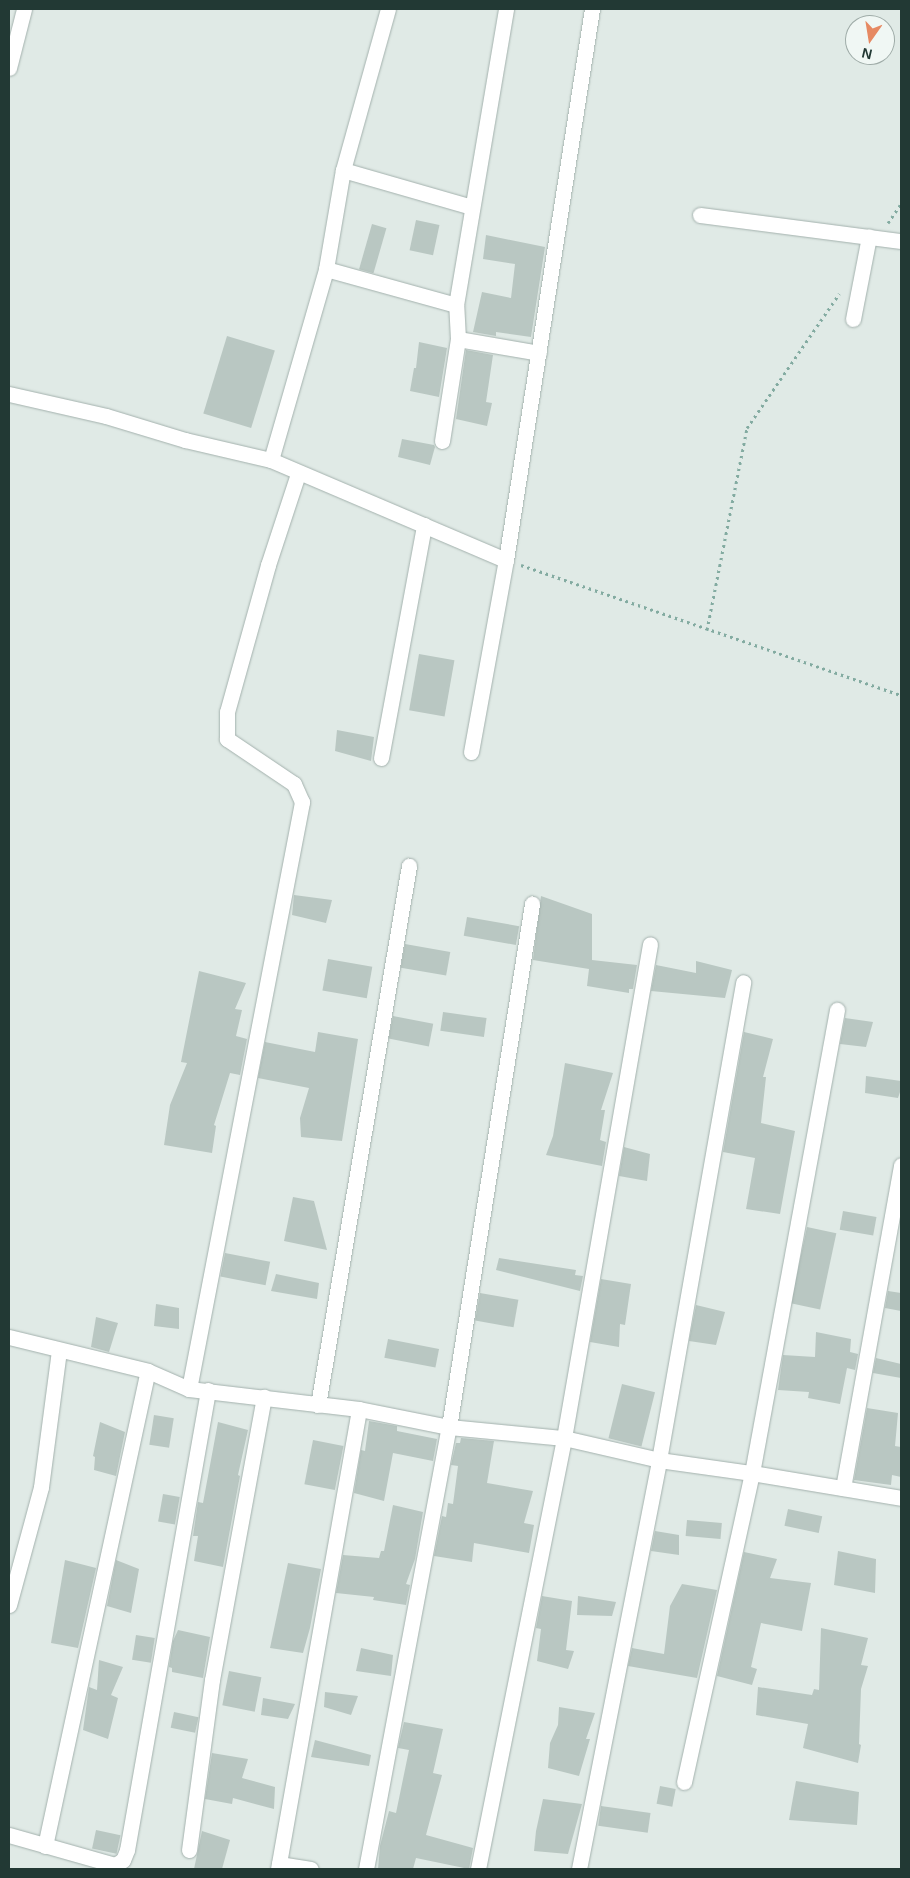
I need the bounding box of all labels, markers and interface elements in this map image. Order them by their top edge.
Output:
north arrow [845,15,895,65]
text: N [860,45,874,63]

